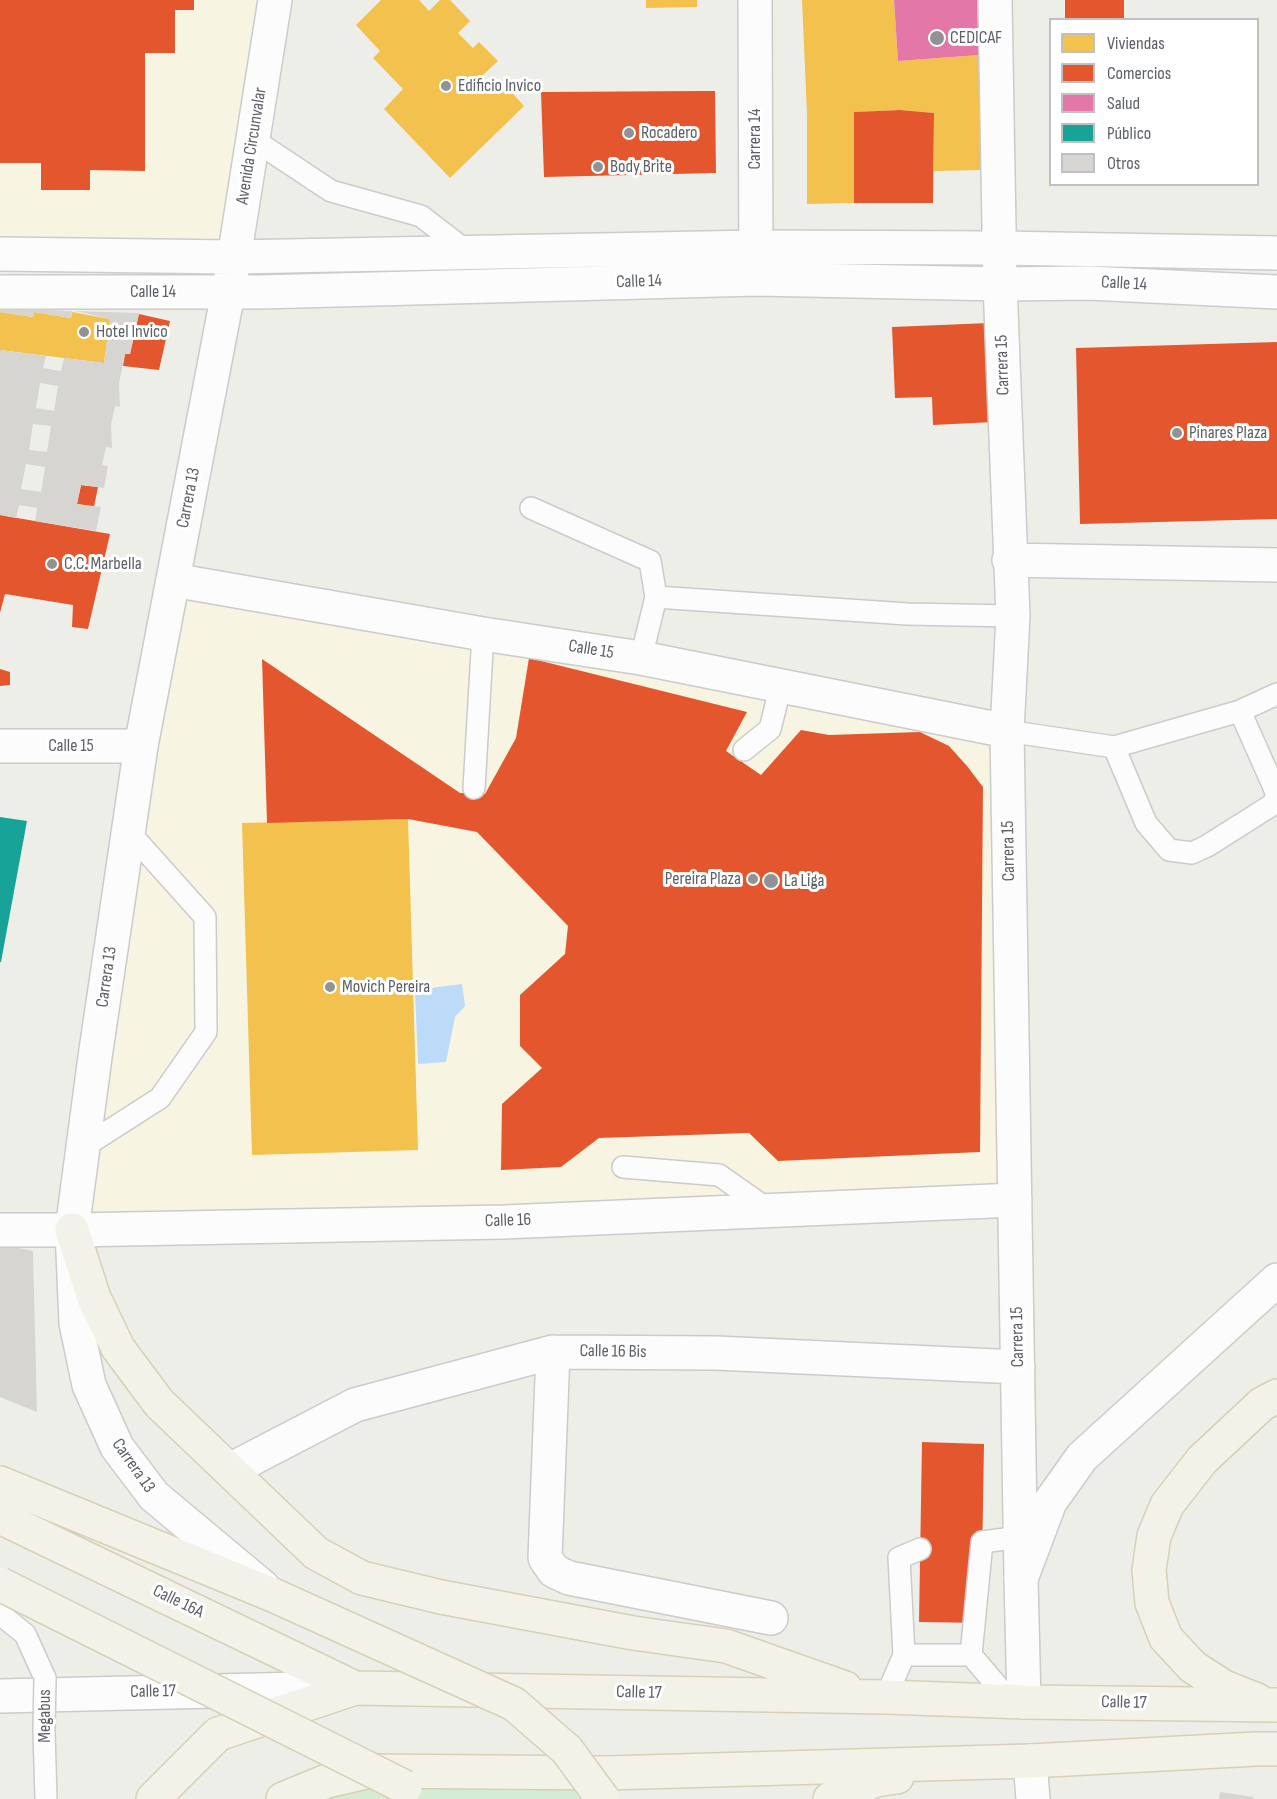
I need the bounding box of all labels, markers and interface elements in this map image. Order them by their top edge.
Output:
legend [1049,18,1259,186]
place label: CEDICAF [950,27,1002,49]
marker: CEDICAF [928,29,946,47]
text: Viviendas [1107,33,1165,54]
text: Comercios [1107,63,1171,84]
place label: Edificio Invico [458,75,541,97]
marker: Edificio Invico [439,79,453,93]
street label: Avenida Circunvalar [232,86,272,206]
text: Salud [1107,93,1140,114]
street label: Carrera 14 [744,108,766,170]
place label: Rocadero [641,122,698,144]
text: Público [1107,123,1151,144]
marker: Rocadero [622,126,636,140]
text: Otros [1107,153,1140,174]
place label: Body Brite [610,156,672,178]
marker: Body Brite [591,160,605,174]
street label: Calle 14 [616,270,662,294]
street label: Calle 14 [1100,272,1148,296]
street label: Calle 14 [130,281,176,303]
place label: Hotel Invico [96,321,168,343]
marker: Hotel Invico [77,325,91,339]
street label: Carrera 15 [991,334,1015,396]
place label: Pinares Plaza [1189,422,1267,444]
marker: Pinares Plaza [1170,426,1184,440]
street label: Carrera 13 [173,466,205,530]
place label: C.C. Marbella [64,553,142,575]
marker: C.C. Marbella [45,557,59,571]
street label: Calle 15 [567,636,615,664]
street label: Calle 15 [48,735,94,757]
street label: Carrera 15 [998,820,1020,882]
place label: Pereira Plaza [665,868,741,890]
place label: La Liga [784,870,824,892]
marker: Pereira Plaza [746,872,760,886]
marker: La Liga [762,872,780,890]
street label: Carrera 13 [92,945,122,1009]
place label: Movich Pereira [342,976,430,998]
marker: Movich Pereira [323,980,337,994]
street label: Calle 16 [484,1209,532,1233]
street label: Carrera 15 [1007,1306,1029,1368]
street label: Calle 16 Bis [579,1341,647,1363]
street label: Carrera 13 [107,1435,159,1497]
street label: Calle 16A [149,1580,207,1624]
street label: Calle 17 [130,1681,176,1703]
street label: Calle 17 [616,1682,662,1704]
street label: Megabus [34,1689,56,1743]
street label: Calle 17 [1101,1692,1147,1714]

